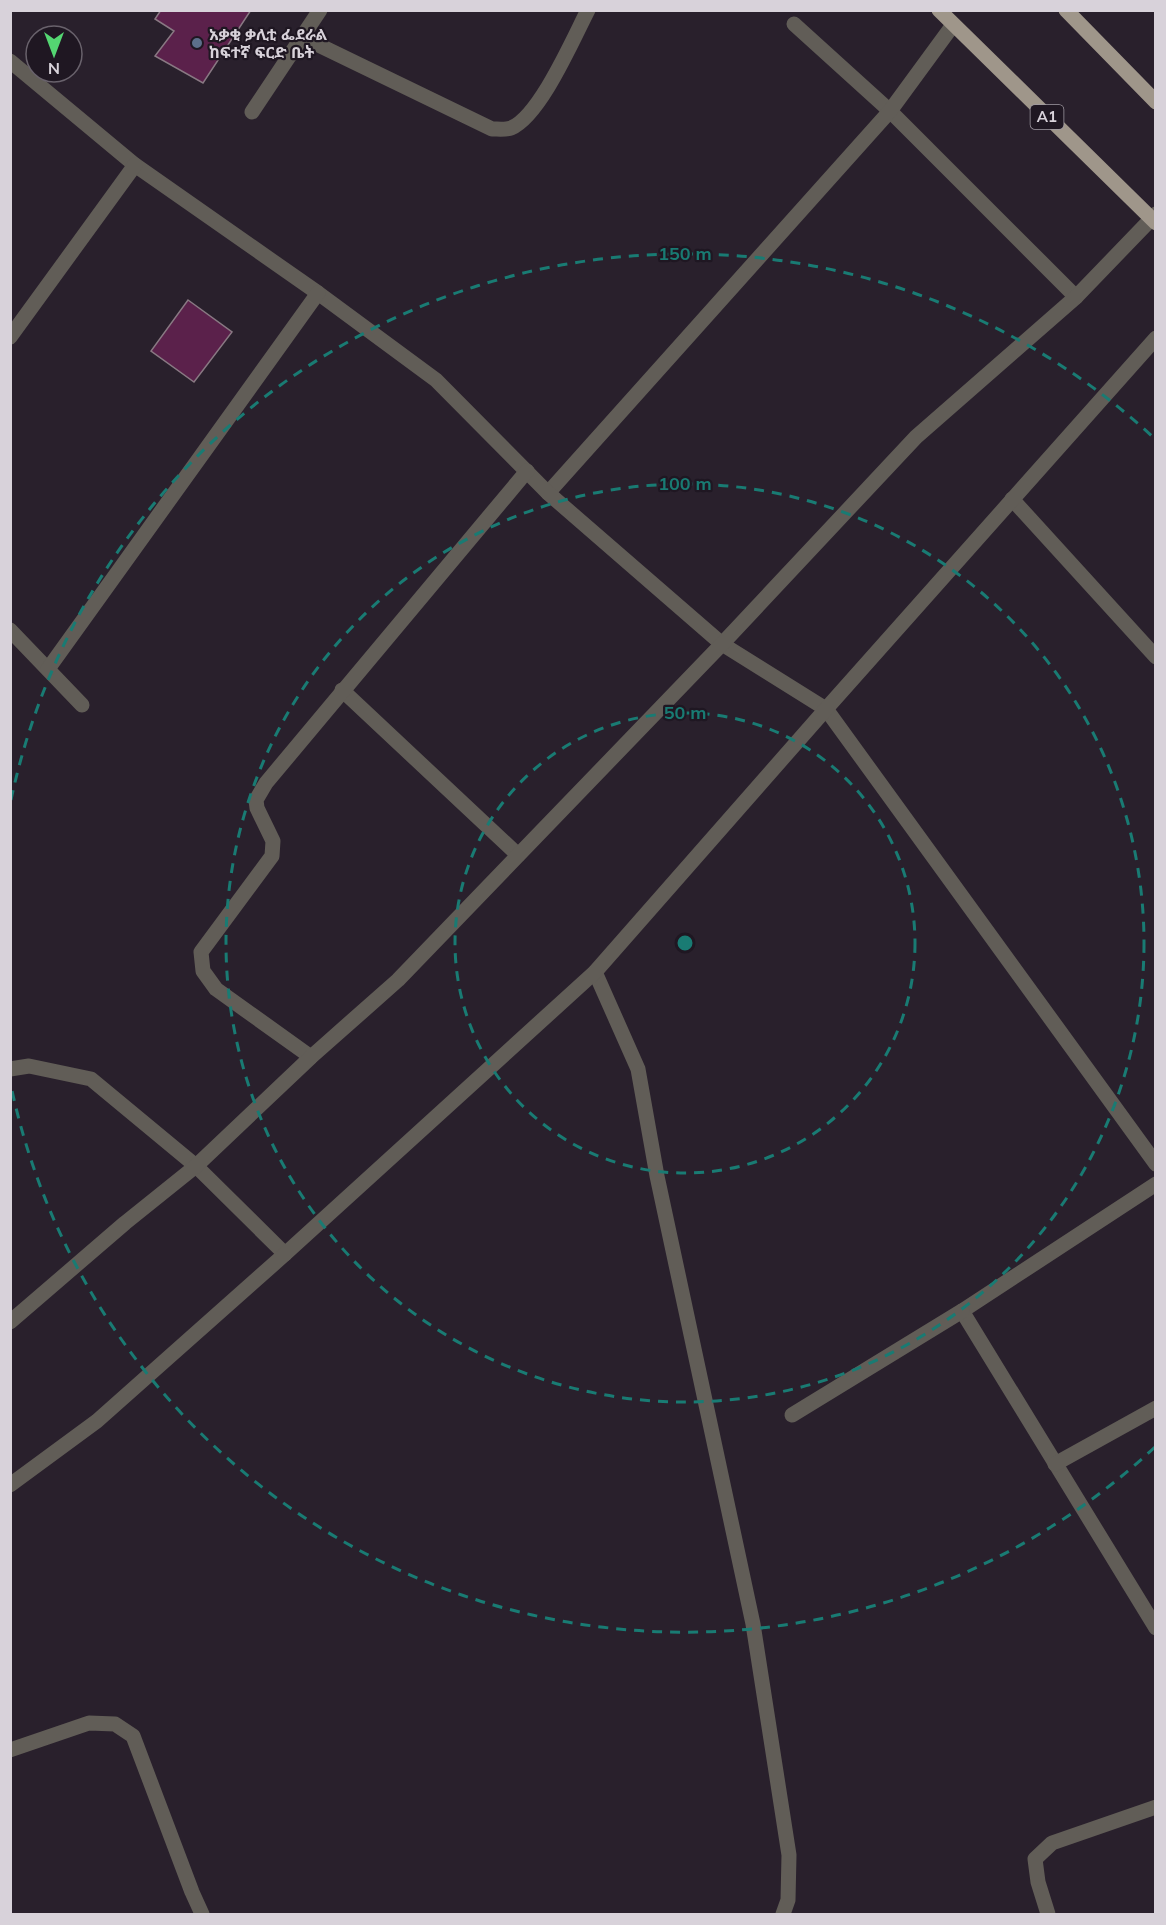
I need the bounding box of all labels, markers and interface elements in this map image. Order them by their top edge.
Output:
north arrow [24,24,84,84]
place label: አቃቂ ቃሊቲ ፌደራል ከፍተኛ ፍርድ ቤት [209,24,327,62]
marker: አቃቂ ቃሊቲ ፌደራል ከፍተኛ ፍርድ ቤት [190,36,204,50]
text: N [48,59,60,79]
road number: A1 [1030,105,1064,129]
text: 150 m [658,242,712,265]
text: 100 m [658,472,712,495]
text: 50 m [664,701,706,724]
centre of rings [675,933,695,953]

